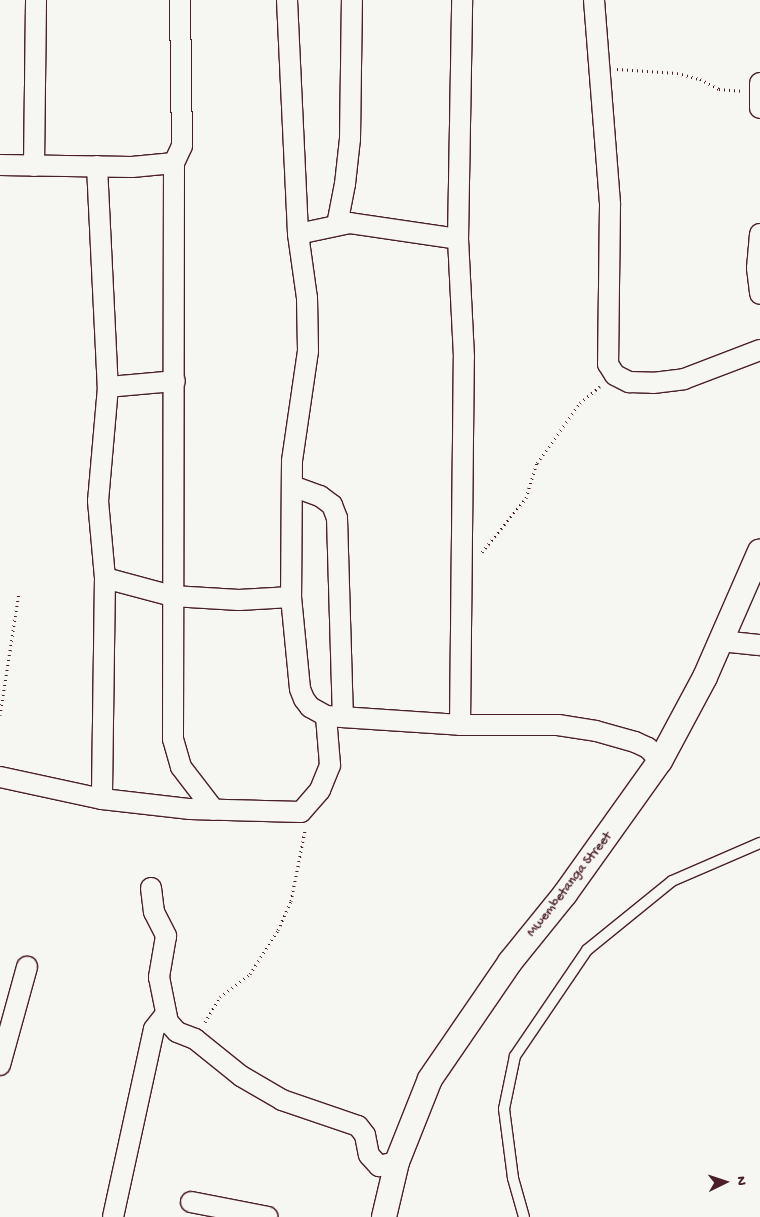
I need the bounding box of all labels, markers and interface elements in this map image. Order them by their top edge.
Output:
street label: Mwembetanga Street [524,829,616,941]
north arrow [700,1157,750,1207]
text: N [732,1176,749,1186]

